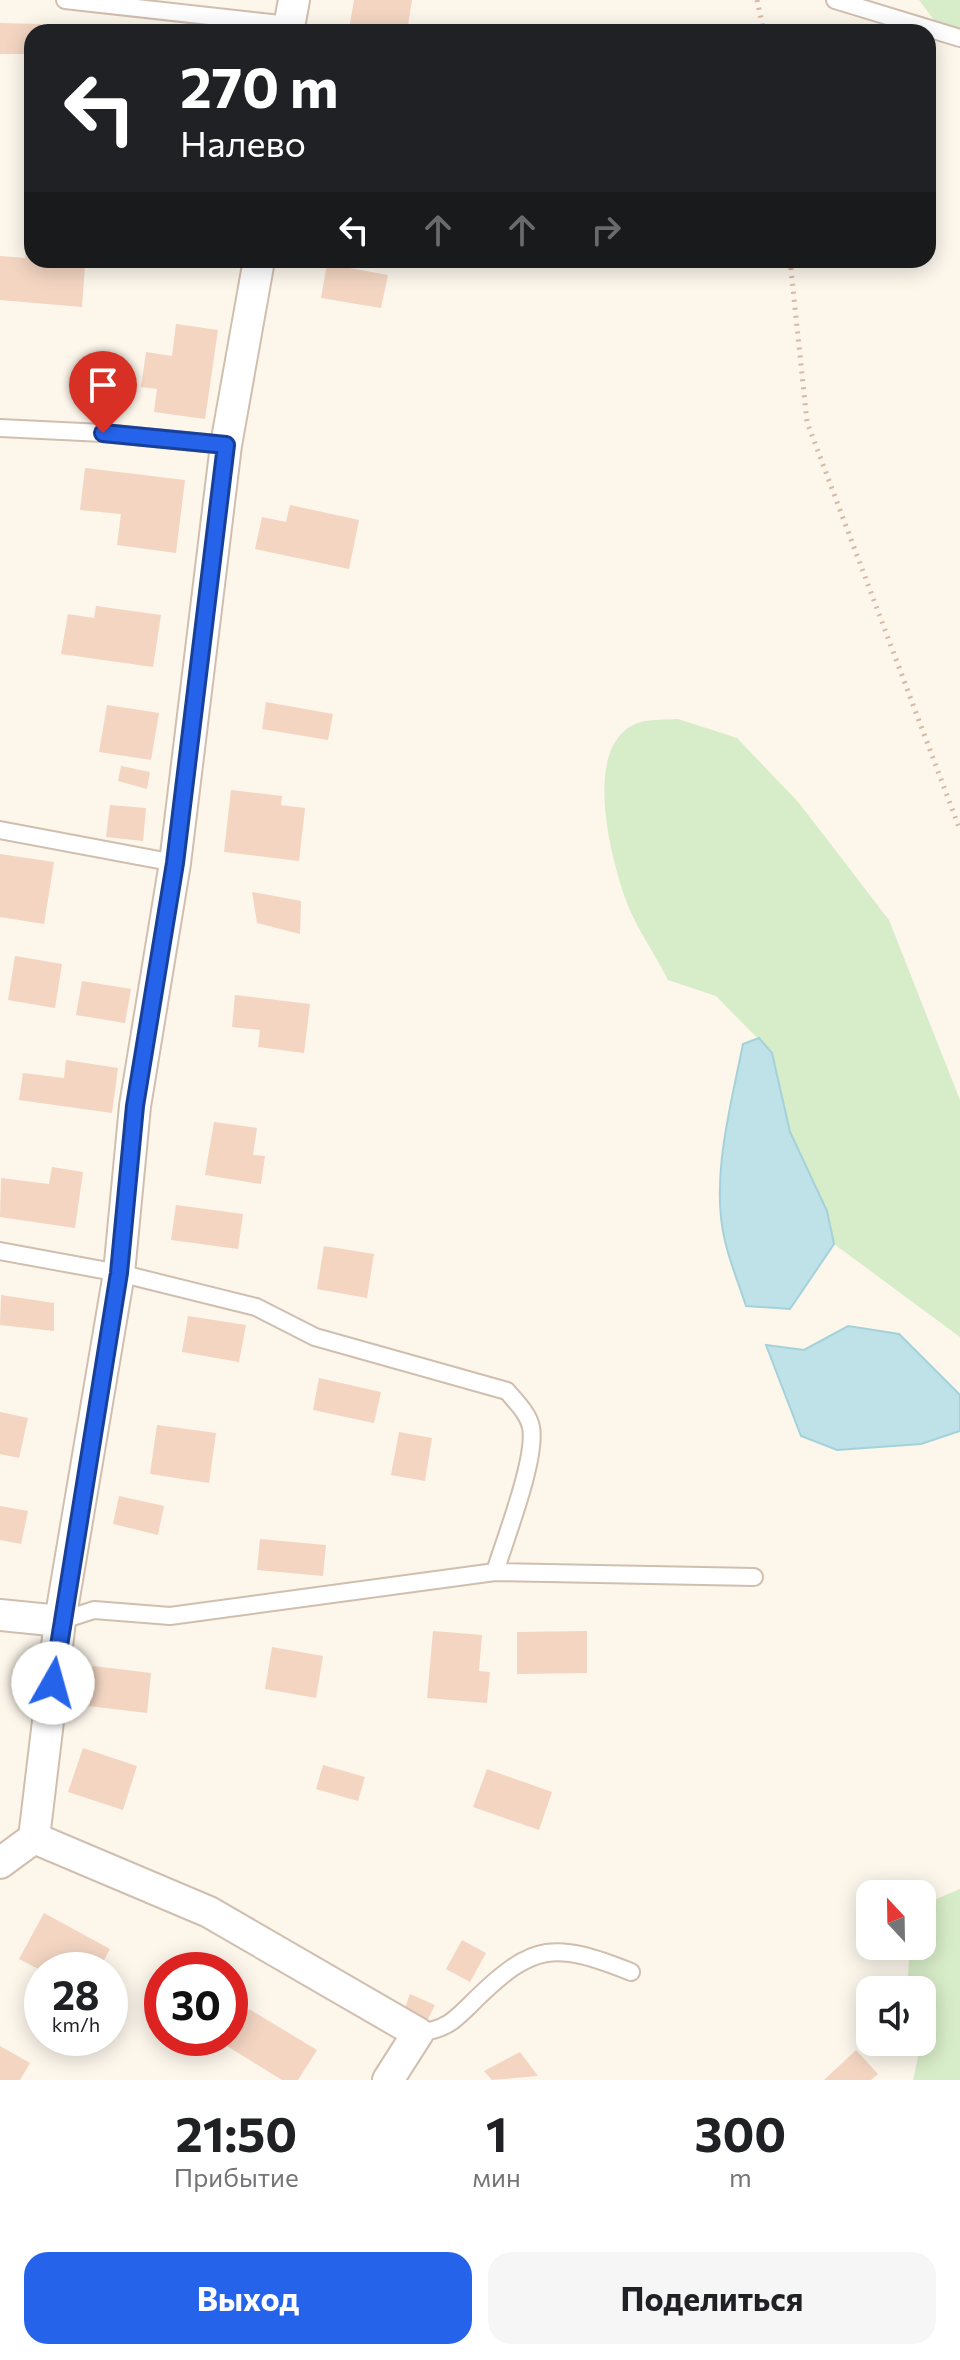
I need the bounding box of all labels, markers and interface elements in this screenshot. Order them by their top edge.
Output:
text: 270 m [180,51,339,120]
icon: left [48,56,152,160]
text: Налево [180,120,306,164]
icon: left [332,208,376,252]
icon: ahead [416,208,460,252]
icon: ahead [500,208,544,252]
icon: right [584,208,628,252]
pin [69,351,137,433]
icon: arrive [81,363,125,407]
position arrow [11,1641,95,1725]
north arrow [856,1880,936,1960]
map controls [856,1880,936,2056]
speed limit sign: 30 [144,1952,248,2056]
text: 28 [52,1969,100,2018]
button: sound [856,1976,936,2056]
text: km/h [52,2012,100,2036]
text: 21:50 [175,2103,297,2162]
text: 1 [486,2103,507,2162]
text: 300 [694,2103,786,2162]
text: Прибытие [174,2161,299,2192]
text: мин [472,2161,521,2192]
text: m [729,2161,752,2192]
button: Выход [24,2252,472,2344]
button: Поделиться [488,2252,936,2344]

